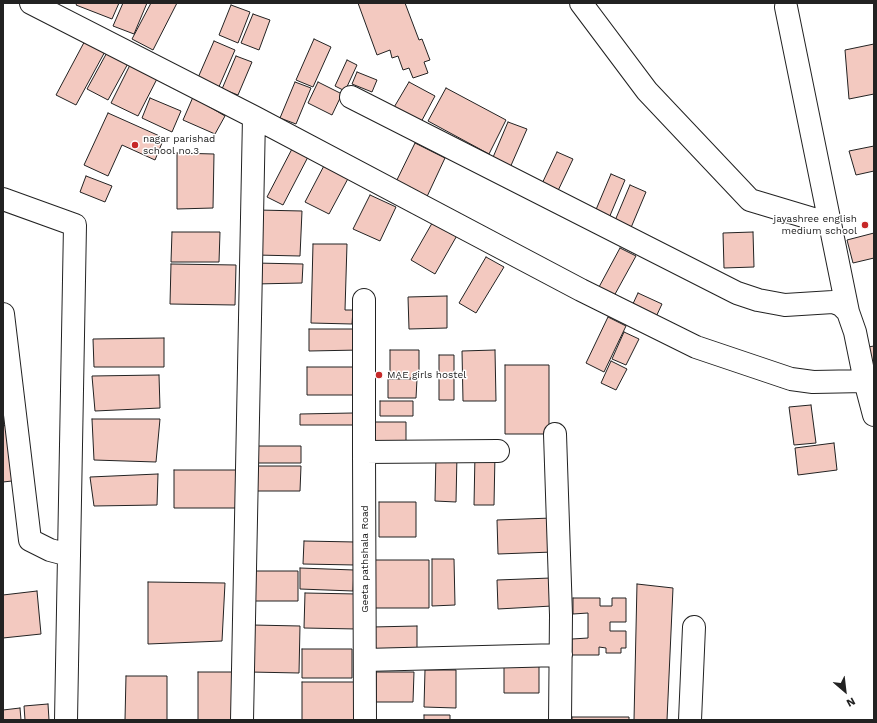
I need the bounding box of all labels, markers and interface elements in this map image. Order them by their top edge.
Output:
place label: nagar parishad school no.3 [143,133,215,156]
marker: nagar parishad school no.3 [130,140,140,150]
place label: jayashree english medium school [773,213,857,236]
marker: jayashree english medium school [860,220,870,230]
place label: MAE girls hostel [387,369,466,381]
marker: MAE girls hostel [374,370,384,380]
street label: Geeta pathshala Road [359,505,371,613]
north arrow [825,671,865,711]
text: N [844,694,858,710]

